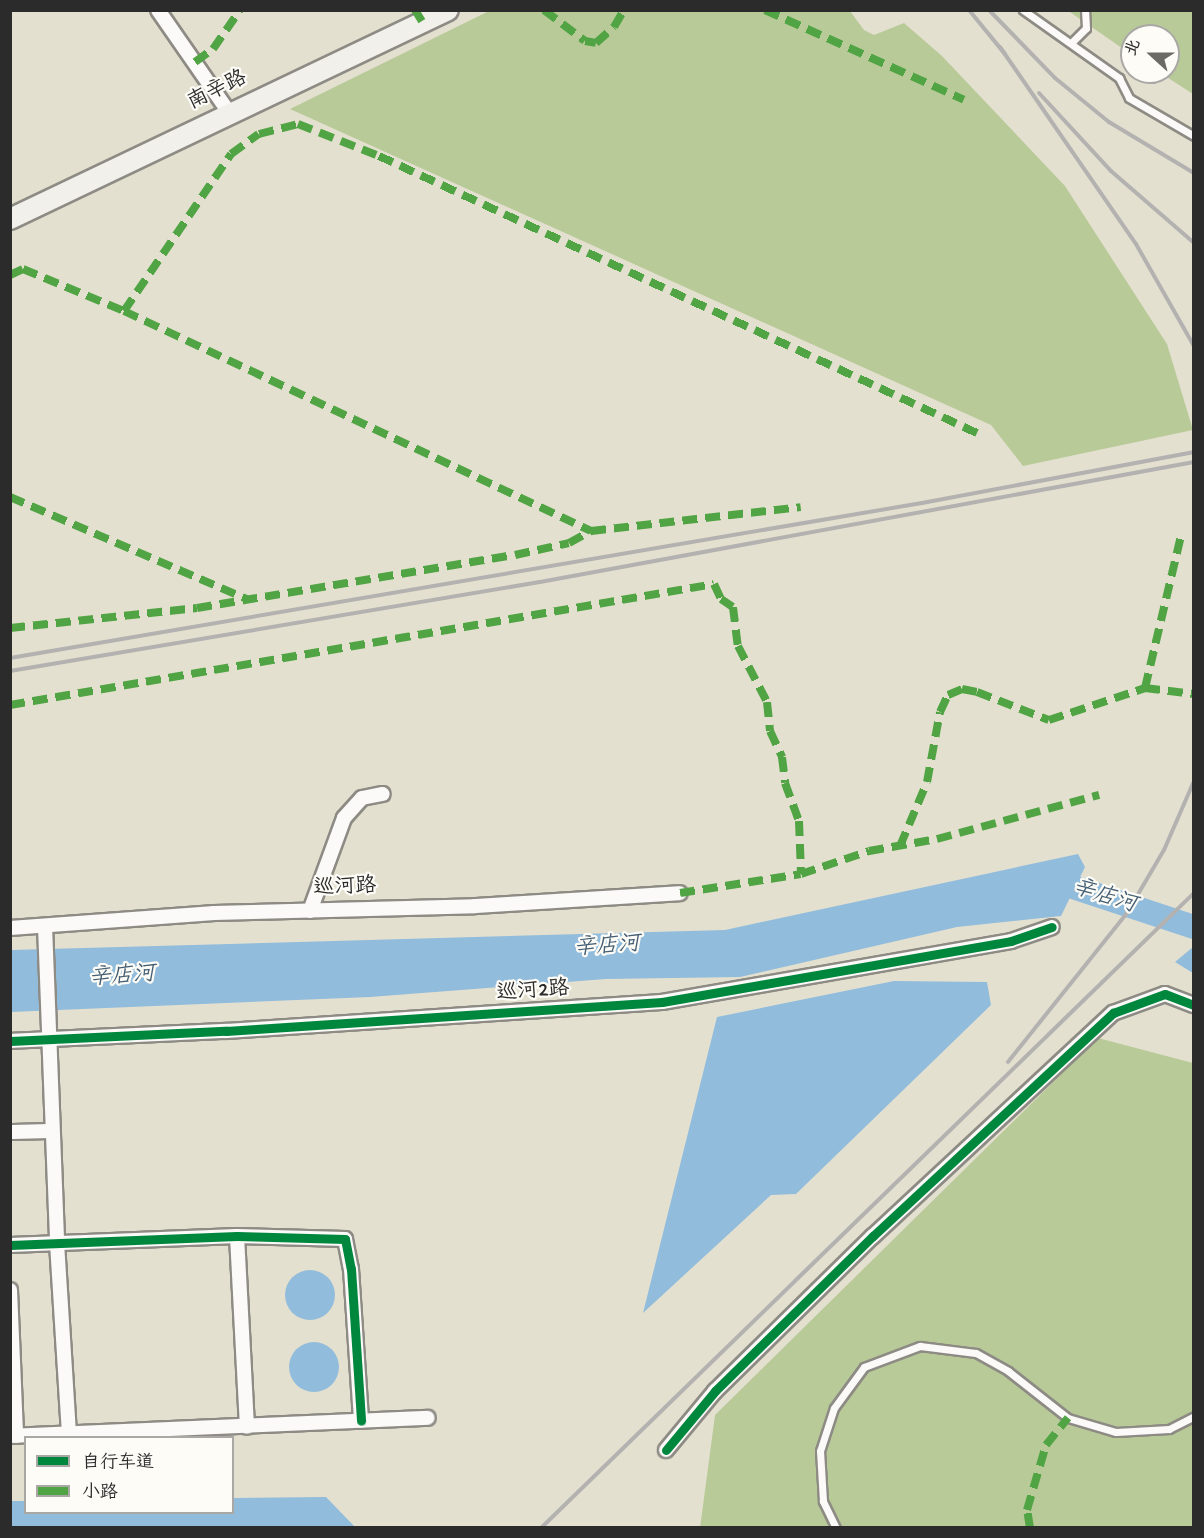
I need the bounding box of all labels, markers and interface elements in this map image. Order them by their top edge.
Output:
north arrow [1120,24,1180,84]
text: 北 [1123,37,1146,59]
street label: 南辛路 [184,67,252,117]
street label: 巡河路 [313,875,377,903]
water label: 辛店河 [1069,876,1139,920]
water label: 辛店河 [573,933,641,963]
water label: 辛店河 [88,963,156,993]
street label: 巡河2路 [496,978,570,1008]
legend [24,1436,234,1514]
text: 自行车道 [82,1453,154,1474]
text: 小路 [82,1483,118,1504]

